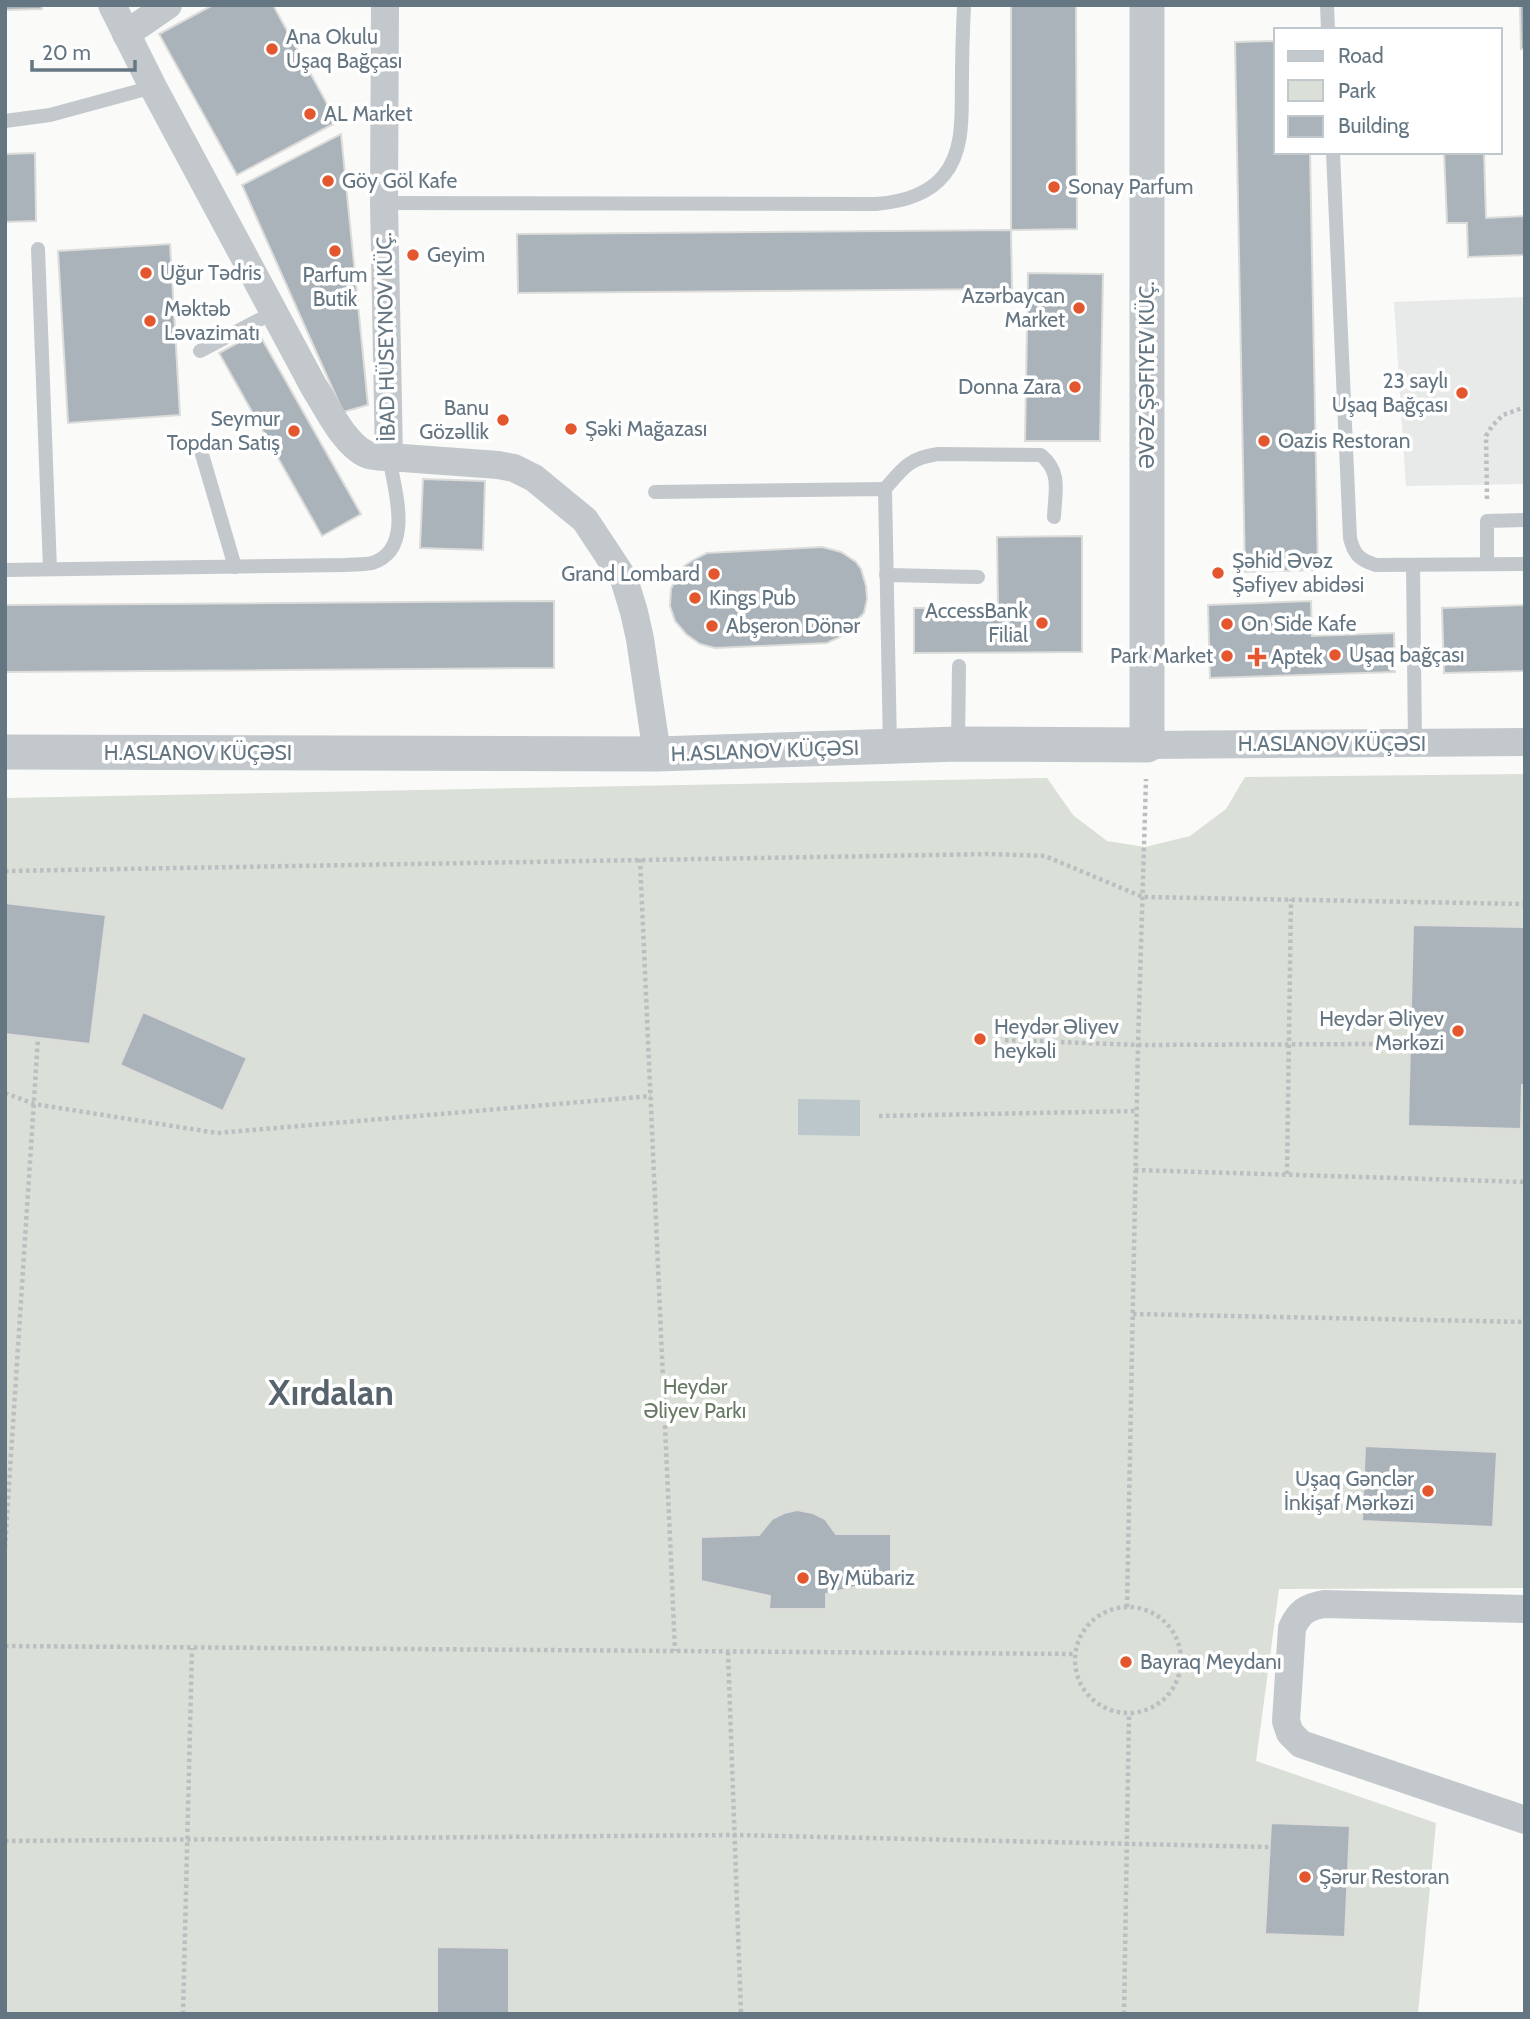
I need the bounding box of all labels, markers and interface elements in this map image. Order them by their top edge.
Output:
place label: Ana Okulu Uşaq Bağçası [286,24,402,73]
scale bar [32,28,135,72]
legend [1274,28,1502,154]
text: 20 m [42,40,91,65]
marker: Ana Okulu Uşaq Bağçası [264,41,280,57]
text: Road [1338,43,1384,68]
text: Park [1338,78,1376,103]
place label: AL Market [324,101,413,126]
marker: AL Market [302,106,318,122]
text: Building [1338,113,1410,138]
place label: Göy Göl Kafe [342,168,457,193]
marker: Göy Göl Kafe [320,173,336,189]
place label: Sonay Parfum [1068,174,1193,199]
marker: Sonay Parfum [1046,179,1062,195]
street label: İBAD HÜSEYNOV KÜÇ. [371,232,400,442]
place label: Geyim [427,242,485,267]
marker: Parfum Butik [327,243,343,259]
marker: Geyim [405,247,421,263]
place label: Uğur Tədris [160,260,262,285]
place label: Parfum Butik [303,262,367,311]
marker: Uğur Tədris [138,265,154,281]
street label: ƏVƏZ ŞƏFIYEV KÜÇ. [1134,281,1159,469]
place label: Azərbaycan Market [962,283,1065,332]
place label: Məktəb Ləvazimatı [164,296,260,345]
marker: Azərbaycan Market [1071,300,1087,316]
marker: Məktəb Ləvazimatı [142,313,158,329]
place label: 23 saylı Uşaq Bağçası [1332,368,1448,417]
place label: Donna Zara [958,374,1061,399]
marker: Donna Zara [1067,379,1083,395]
marker: 23 saylı Uşaq Bağçası [1454,385,1470,401]
place label: Banu Gözəllik [419,395,490,444]
place label: Seymur Topdan Satış [167,406,280,455]
marker: Banu Gözəllik [495,412,511,428]
place label: Şəki Mağazası [585,416,707,441]
marker: Şəki Mağazası [563,421,579,437]
marker: Seymur Topdan Satış [286,423,302,439]
place label: Oazis Restoran [1278,428,1410,453]
marker: Oazis Restoran [1256,433,1272,449]
place label: Şəhid Əvəz Şəfiyev abidəsi [1232,548,1364,597]
place label: Grand Lombard [561,561,700,586]
marker: Şəhid Əvəz Şəfiyev abidəsi [1210,565,1226,581]
marker: Grand Lombard [706,566,722,582]
place label: Kings Pub [709,585,796,610]
marker: Kings Pub [687,590,703,606]
place label: AccessBank Filial [925,598,1029,647]
place label: On Side Kafe [1241,611,1357,636]
place label: Abşeron Dönər [726,613,861,638]
marker: AccessBank Filial [1034,615,1050,631]
marker: On Side Kafe [1219,616,1235,632]
marker: Abşeron Dönər [704,618,720,634]
place label: Uşaq bağçası [1349,642,1464,667]
place label: Park Market [1110,643,1213,668]
place label: Aptek [1271,644,1323,669]
marker: Uşaq bağçası [1327,647,1343,663]
marker: Park Market [1219,648,1235,664]
marker: Aptek [1249,649,1265,665]
street label: H.ASLANOV KÜÇƏSI [1238,731,1426,756]
street label: H.ASLANOV KÜÇƏSI [670,735,860,766]
street label: H.ASLANOV KÜÇƏSI [104,740,292,765]
place label: Heydər Əliyev Mərkəzi [1319,1006,1445,1055]
place label: Heydər Əliyev heykəli [994,1014,1119,1063]
marker: Heydər Əliyev Mərkəzi [1450,1023,1466,1039]
marker: Heydər Əliyev heykəli [972,1031,988,1047]
district label: Xırdalan [267,1371,394,1414]
park label: Heydər Əliyev Parkı [644,1374,746,1423]
place label: Uşaq Gənclər İnkişaf Mərkəzi [1284,1466,1414,1515]
marker: Uşaq Gənclər İnkişaf Mərkəzi [1420,1483,1436,1499]
place label: By Mübariz [817,1565,915,1590]
marker: By Mübariz [795,1570,811,1586]
place label: Bayraq Meydanı [1140,1649,1282,1674]
marker: Bayraq Meydanı [1118,1654,1134,1670]
place label: Şərur Restoran [1319,1864,1450,1889]
marker: Şərur Restoran [1297,1869,1313,1885]

